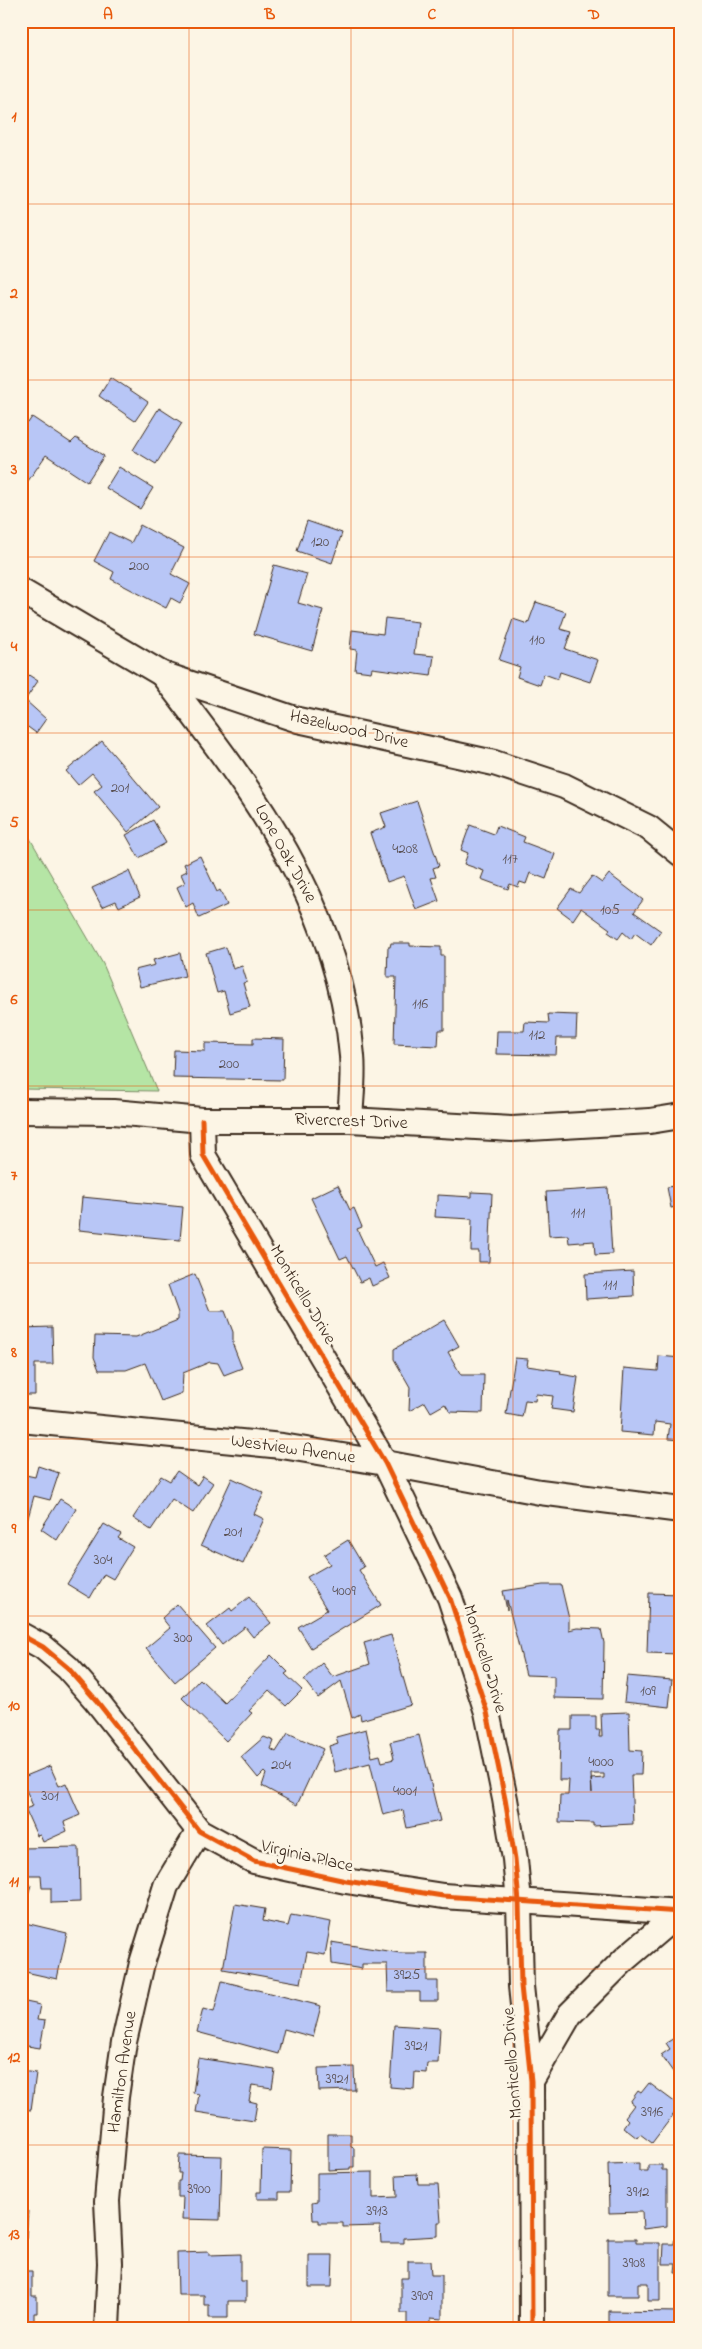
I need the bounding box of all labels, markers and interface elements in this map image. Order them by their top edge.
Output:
text: A [103,3,113,27]
text: B [264,3,276,27]
text: C [428,3,437,27]
text: D [587,3,600,27]
text: 1 [11,105,17,129]
text: 2 [9,282,18,306]
text: 3 [10,458,18,482]
house number: 120 [311,531,330,553]
house number: 200 [129,555,150,577]
house number: 110 [529,629,546,651]
text: 4 [10,635,18,659]
street label: Hazelwood Drive [287,704,412,757]
house number: 201 [111,777,130,799]
street label: Lone Oak Drive [247,800,323,909]
text: 5 [9,811,19,835]
house number: 4208 [392,838,418,860]
house number: 117 [502,848,518,870]
house number: 105 [600,899,620,921]
text: 6 [9,988,18,1012]
house number: 116 [412,993,428,1015]
house number: 112 [529,1024,546,1046]
house number: 200 [219,1053,240,1075]
street label: Rivercrest Drive [294,1107,409,1137]
text: 7 [11,1164,18,1188]
house number: 111 [571,1202,585,1224]
street label: Monticello Drive [262,1240,342,1350]
house number: 111 [603,1274,617,1296]
text: 8 [10,1341,17,1365]
street label: Westview Avenue [229,1428,358,1472]
text: 9 [11,1517,17,1541]
house number: 201 [224,1521,243,1543]
house number: 304 [94,1549,112,1571]
house number: 4009 [332,1580,356,1602]
street label: Monticello Drive [455,1602,513,1717]
house number: 300 [173,1627,193,1649]
house number: 109 [640,1680,656,1702]
text: 10 [8,1694,20,1718]
house number: 4000 [588,1751,614,1773]
house number: 204 [271,1754,291,1776]
house number: 4001 [393,1780,417,1802]
house number: 301 [41,1785,59,1807]
street label: Virginia Place [257,1834,357,1881]
text: 11 [9,1870,20,1894]
house number: 3925 [394,1964,421,1986]
street label: Monticello Drive [496,2005,530,2120]
street label: Hamilton Avenue [102,2008,145,2135]
house number: 3921 [405,2035,428,2057]
text: 12 [7,2046,21,2070]
house number: 3921 [326,2068,349,2090]
house number: 3916 [641,2101,663,2123]
house number: 3900 [187,2178,211,2200]
house number: 3912 [627,2181,650,2203]
house number: 3913 [366,2200,388,2222]
text: 13 [8,2223,20,2247]
house number: 3908 [623,2252,646,2274]
house number: 3909 [411,2285,433,2307]

